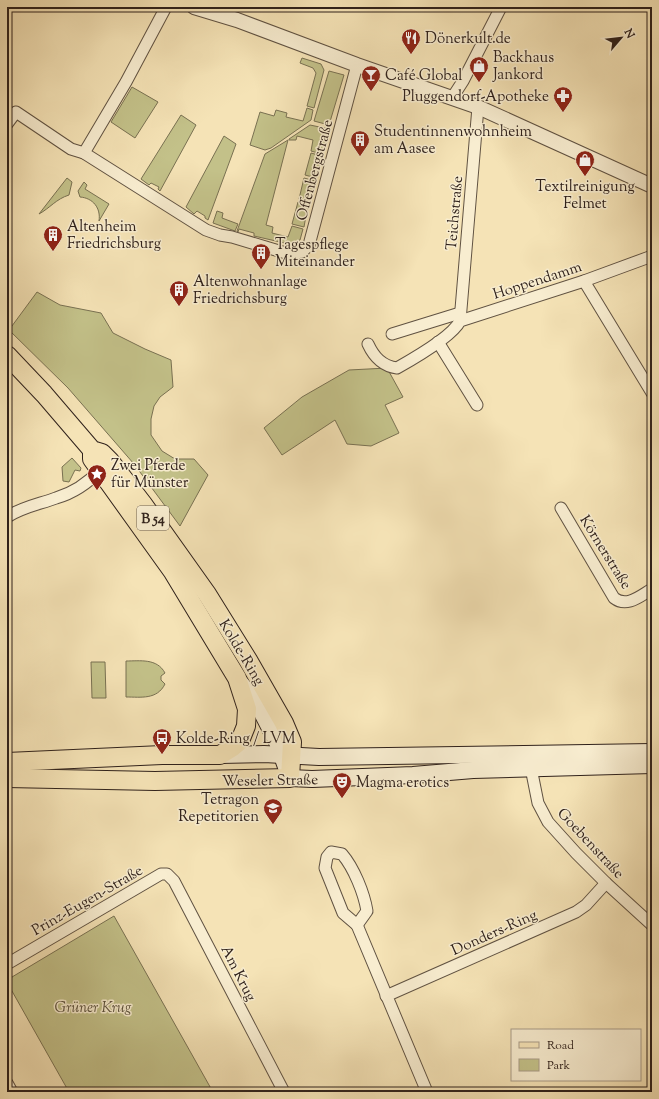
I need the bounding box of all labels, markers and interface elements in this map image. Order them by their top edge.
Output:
north arrow [601,18,641,58]
text: N [619,25,638,42]
restaurant icon: Dönerkult.de [400,27,422,55]
place label: Dönerkult.de [425,29,511,50]
place label: Backhaus Jankord [492,48,554,86]
shop icon: Backhaus Jankord [468,55,490,83]
bar icon: Café Global [360,64,382,92]
place label: Café Global [385,66,463,87]
pharmacy icon: Pluggendorf-Apotheke [552,85,574,113]
place label: Pluggendorf-Apotheke [402,87,549,108]
street label: Offenbergstraße [292,117,339,223]
place label: Studentinnenwohnheim am Aasee [374,122,533,160]
building icon: Studentinnenwohnheim am Aasee [349,129,371,157]
shop icon: Textilreinigung Felmet [574,149,596,177]
street label: Teichstraße [442,175,469,251]
place label: Textilreinigung Felmet [535,177,635,215]
place label: Altenheim Friedrichsburg [67,217,161,255]
building icon: Altenheim Friedrichsburg [42,224,64,252]
place label: Tagespflege Miteinander [275,235,355,273]
building icon: Tagespflege Miteinander [250,242,272,270]
street label: Hoppendamm [490,257,585,306]
place label: Altenwohnanlage Friedrichsburg [193,272,307,310]
building icon: Altenwohnanlage Friedrichsburg [168,279,190,307]
place label: Zwei Pferde für Münster [111,456,189,494]
place icon: Zwei Pferde für Münster [86,463,108,491]
road number: B 54 [137,506,169,530]
street label: Körnerstraße [574,512,636,594]
street label: Kolde-Ring [213,616,269,690]
bus stop icon: Kolde-Ring / LVM [151,727,173,755]
place label: Kolde-Ring / LVM [176,729,296,750]
street label: Weseler Straße [222,770,318,793]
theatre icon: Magma erotics [331,771,353,799]
place label: Magma erotics [356,773,449,794]
place label: Tetragon Repetitorien [178,790,259,828]
school or university icon: Tetragon Repetitorien [262,797,284,825]
street label: Goebenstraße [552,804,628,884]
street label: Prinz-Eugen-Straße [28,861,147,942]
street label: Donders-Ring [448,905,541,962]
street label: Am Krug [215,942,261,1005]
park label: Grüner Krug [55,998,132,1019]
legend [511,1029,641,1081]
text: Road [547,1037,574,1055]
text: Park [547,1057,570,1075]

